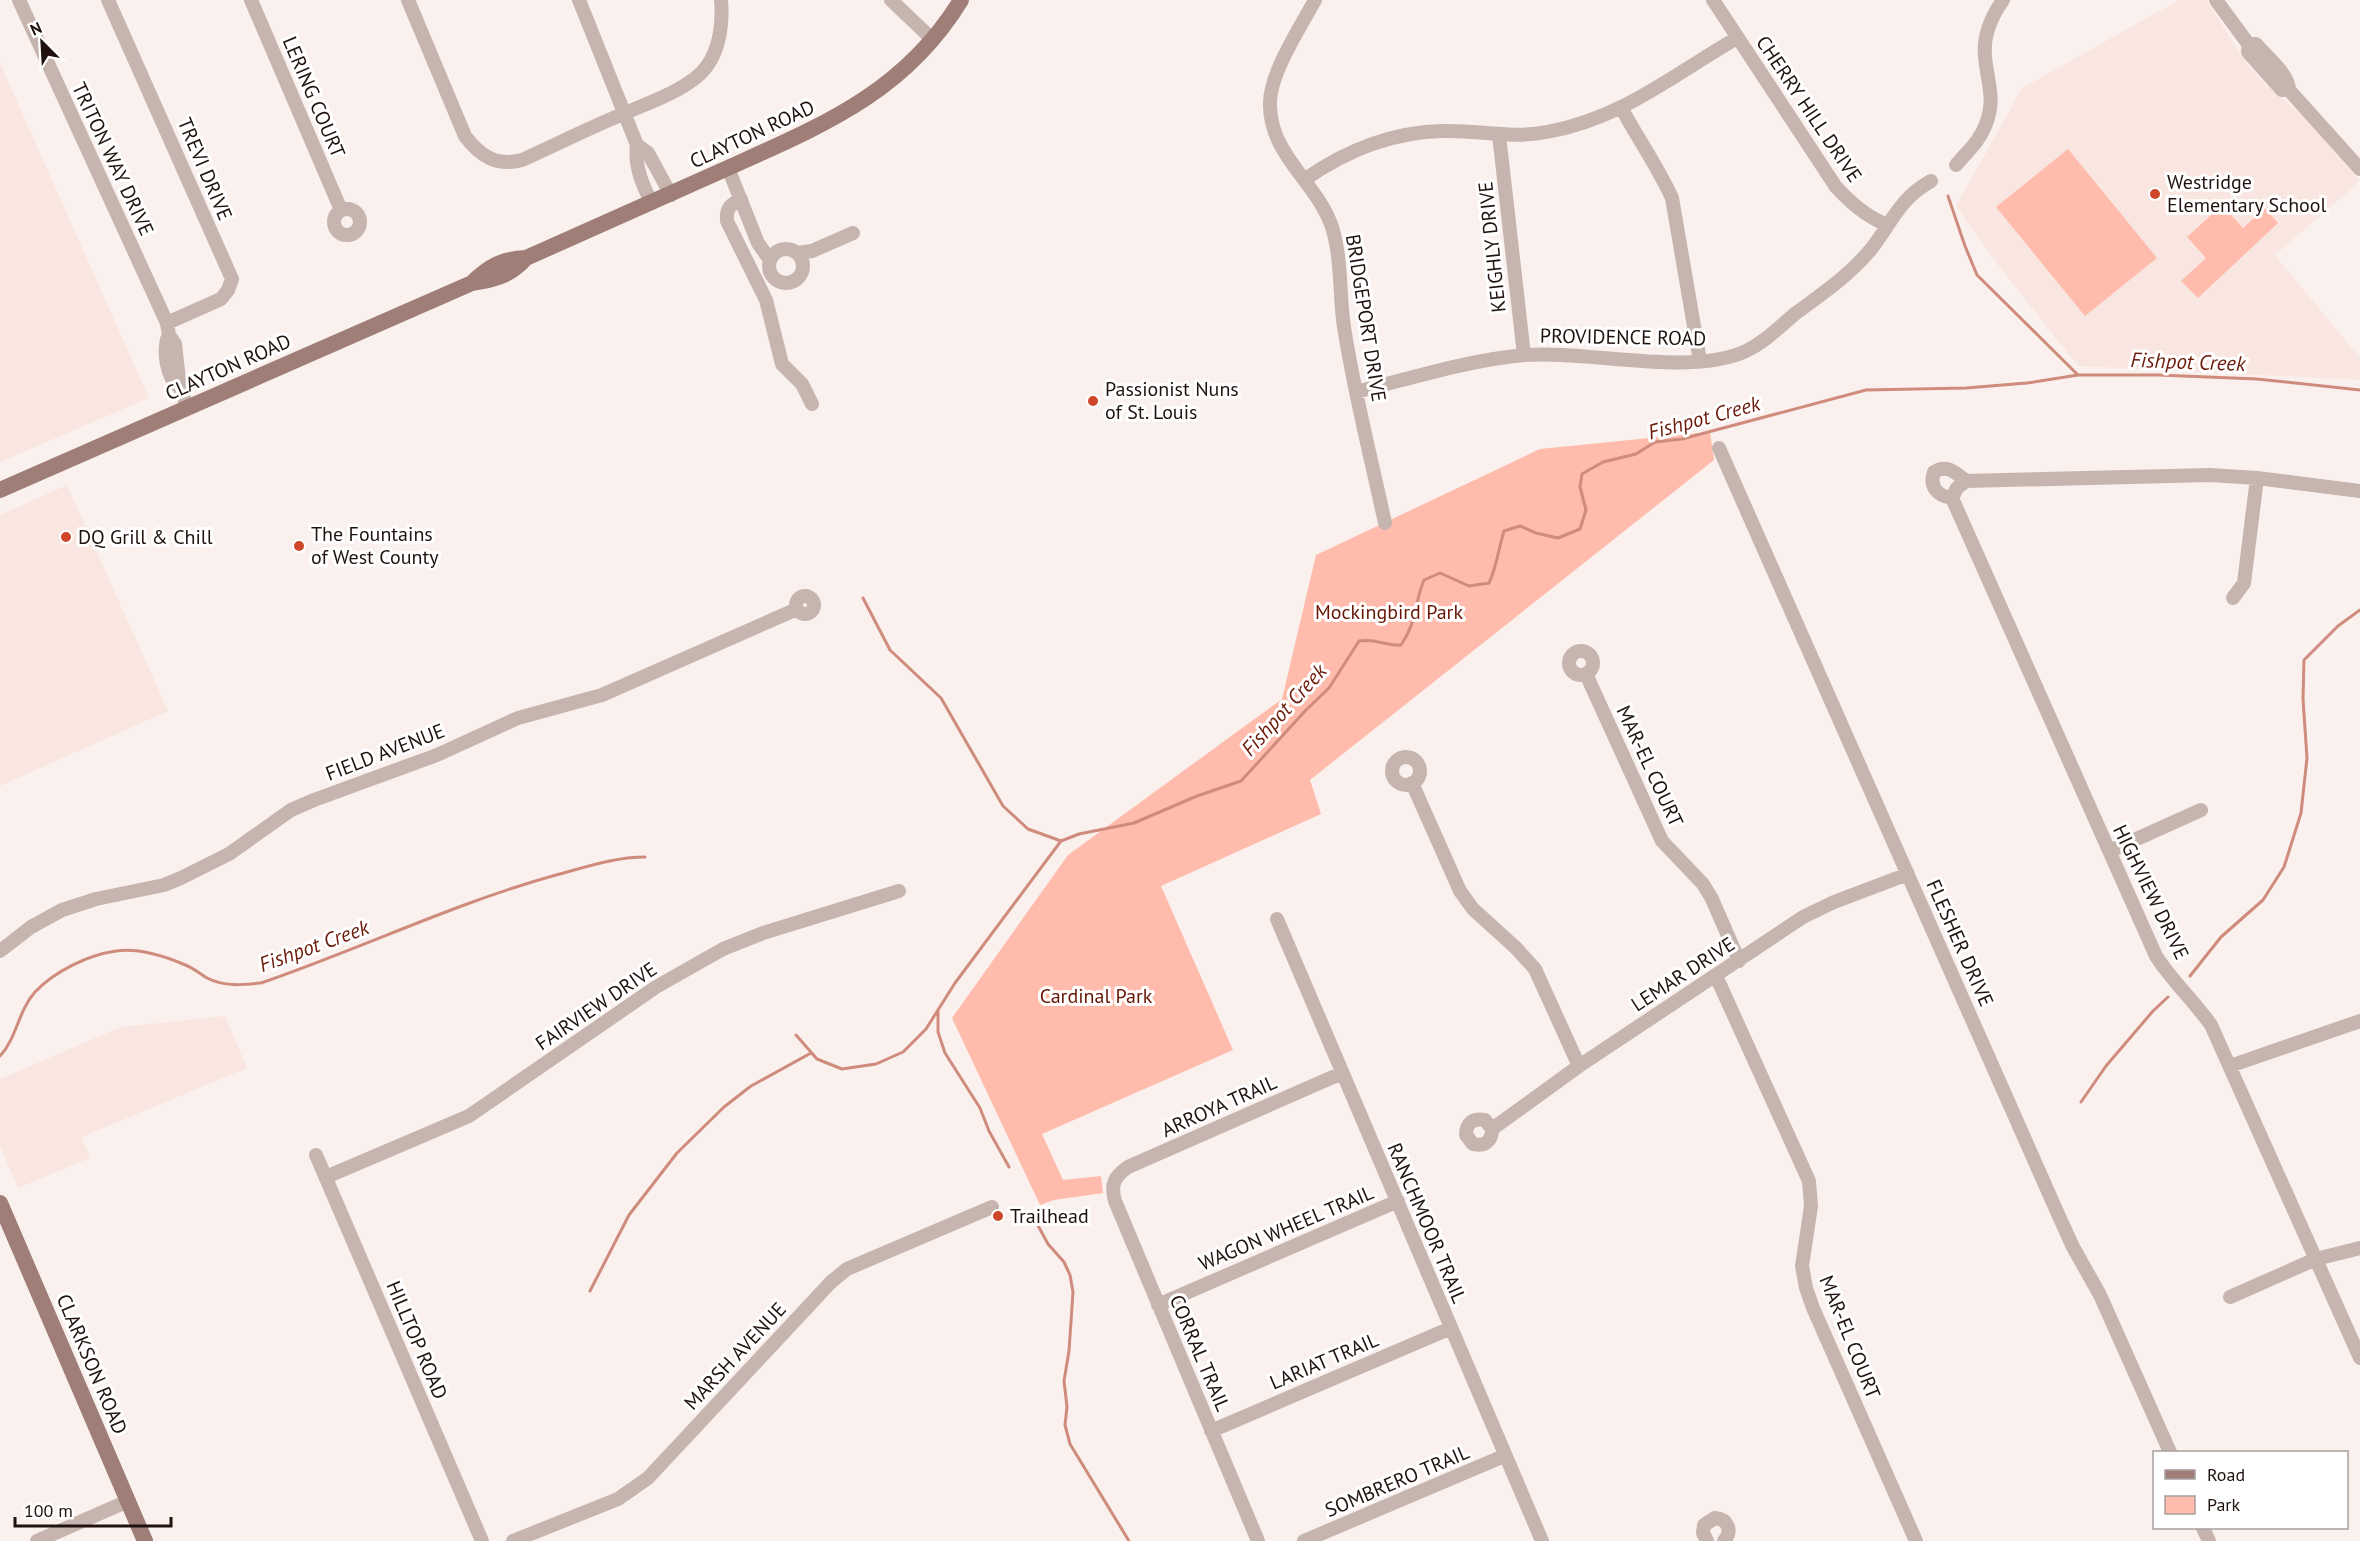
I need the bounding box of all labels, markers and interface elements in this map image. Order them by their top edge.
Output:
north arrow [12,12,72,72]
text: N [27,17,45,40]
street label: CHERRY HILL DRIVE [1750,31,1868,187]
street label: LERING COURT [277,32,351,162]
street label: TRITON WAY DRIVE [66,78,160,240]
street label: CLAYTON ROAD [685,94,819,174]
street label: TREVI DRIVE [172,114,238,224]
place label: Westridge Elementary School [2167,169,2327,218]
street label: KEIGHLY DRIVE [1472,180,1512,314]
marker: Westridge Elementary School [2148,187,2162,201]
street label: BRIDGEPORT DRIVE [1340,232,1392,404]
street label: PROVIDENCE ROAD [1540,323,1706,351]
street label: CLAYTON ROAD [161,328,295,406]
water label: Fishpot Creek [2130,346,2248,377]
place label: Passionist Nuns of St. Louis [1105,376,1239,425]
water label: Fishpot Creek [1645,389,1764,445]
marker: Passionist Nuns of St. Louis [1086,394,1100,408]
place label: The Fountains of West County [311,521,439,570]
place label: DQ Grill & Chill [78,524,213,550]
marker: DQ Grill & Chill [59,530,73,544]
marker: The Fountains of West County [292,539,306,553]
park label: Mockingbird Park [1315,599,1463,625]
water label: Fishpot Creek [1235,657,1333,761]
street label: MAR-EL COURT [1611,701,1689,831]
street label: FIELD AVENUE [322,717,448,787]
street label: HIGHVIEW DRIVE [2107,820,2195,964]
street label: FLESHER DRIVE [1920,875,2000,1011]
water label: Fishpot Creek [255,913,374,978]
street label: LEMAR DRIVE [1626,931,1740,1017]
street label: FAIRVIEW DRIVE [530,956,662,1056]
park label: Cardinal Park [1040,983,1153,1009]
street label: ARROYA TRAIL [1157,1069,1281,1143]
street label: RANCHMOOR TRAIL [1382,1139,1472,1307]
street label: WAGON WHEEL TRAIL [1195,1179,1377,1277]
place label: Trailhead [1010,1203,1089,1229]
marker: Trailhead [991,1209,1005,1223]
street label: MAR-EL COURT [1813,1272,1887,1402]
street label: HILLTOP ROAD [380,1277,454,1403]
street label: CLARKSON ROAD [51,1290,133,1438]
street label: CORRAL TRAIL [1164,1291,1236,1415]
street label: MARSH AVENUE [678,1297,792,1415]
street label: LARIAT TRAIL [1266,1326,1382,1396]
street label: SOMBRERO TRAIL [1321,1439,1473,1523]
legend [2153,1451,2348,1529]
text: Road [2207,1463,2245,1486]
scale bar [15,1490,171,1528]
text: Park [2207,1493,2240,1516]
text: 100 m [24,1499,73,1522]

